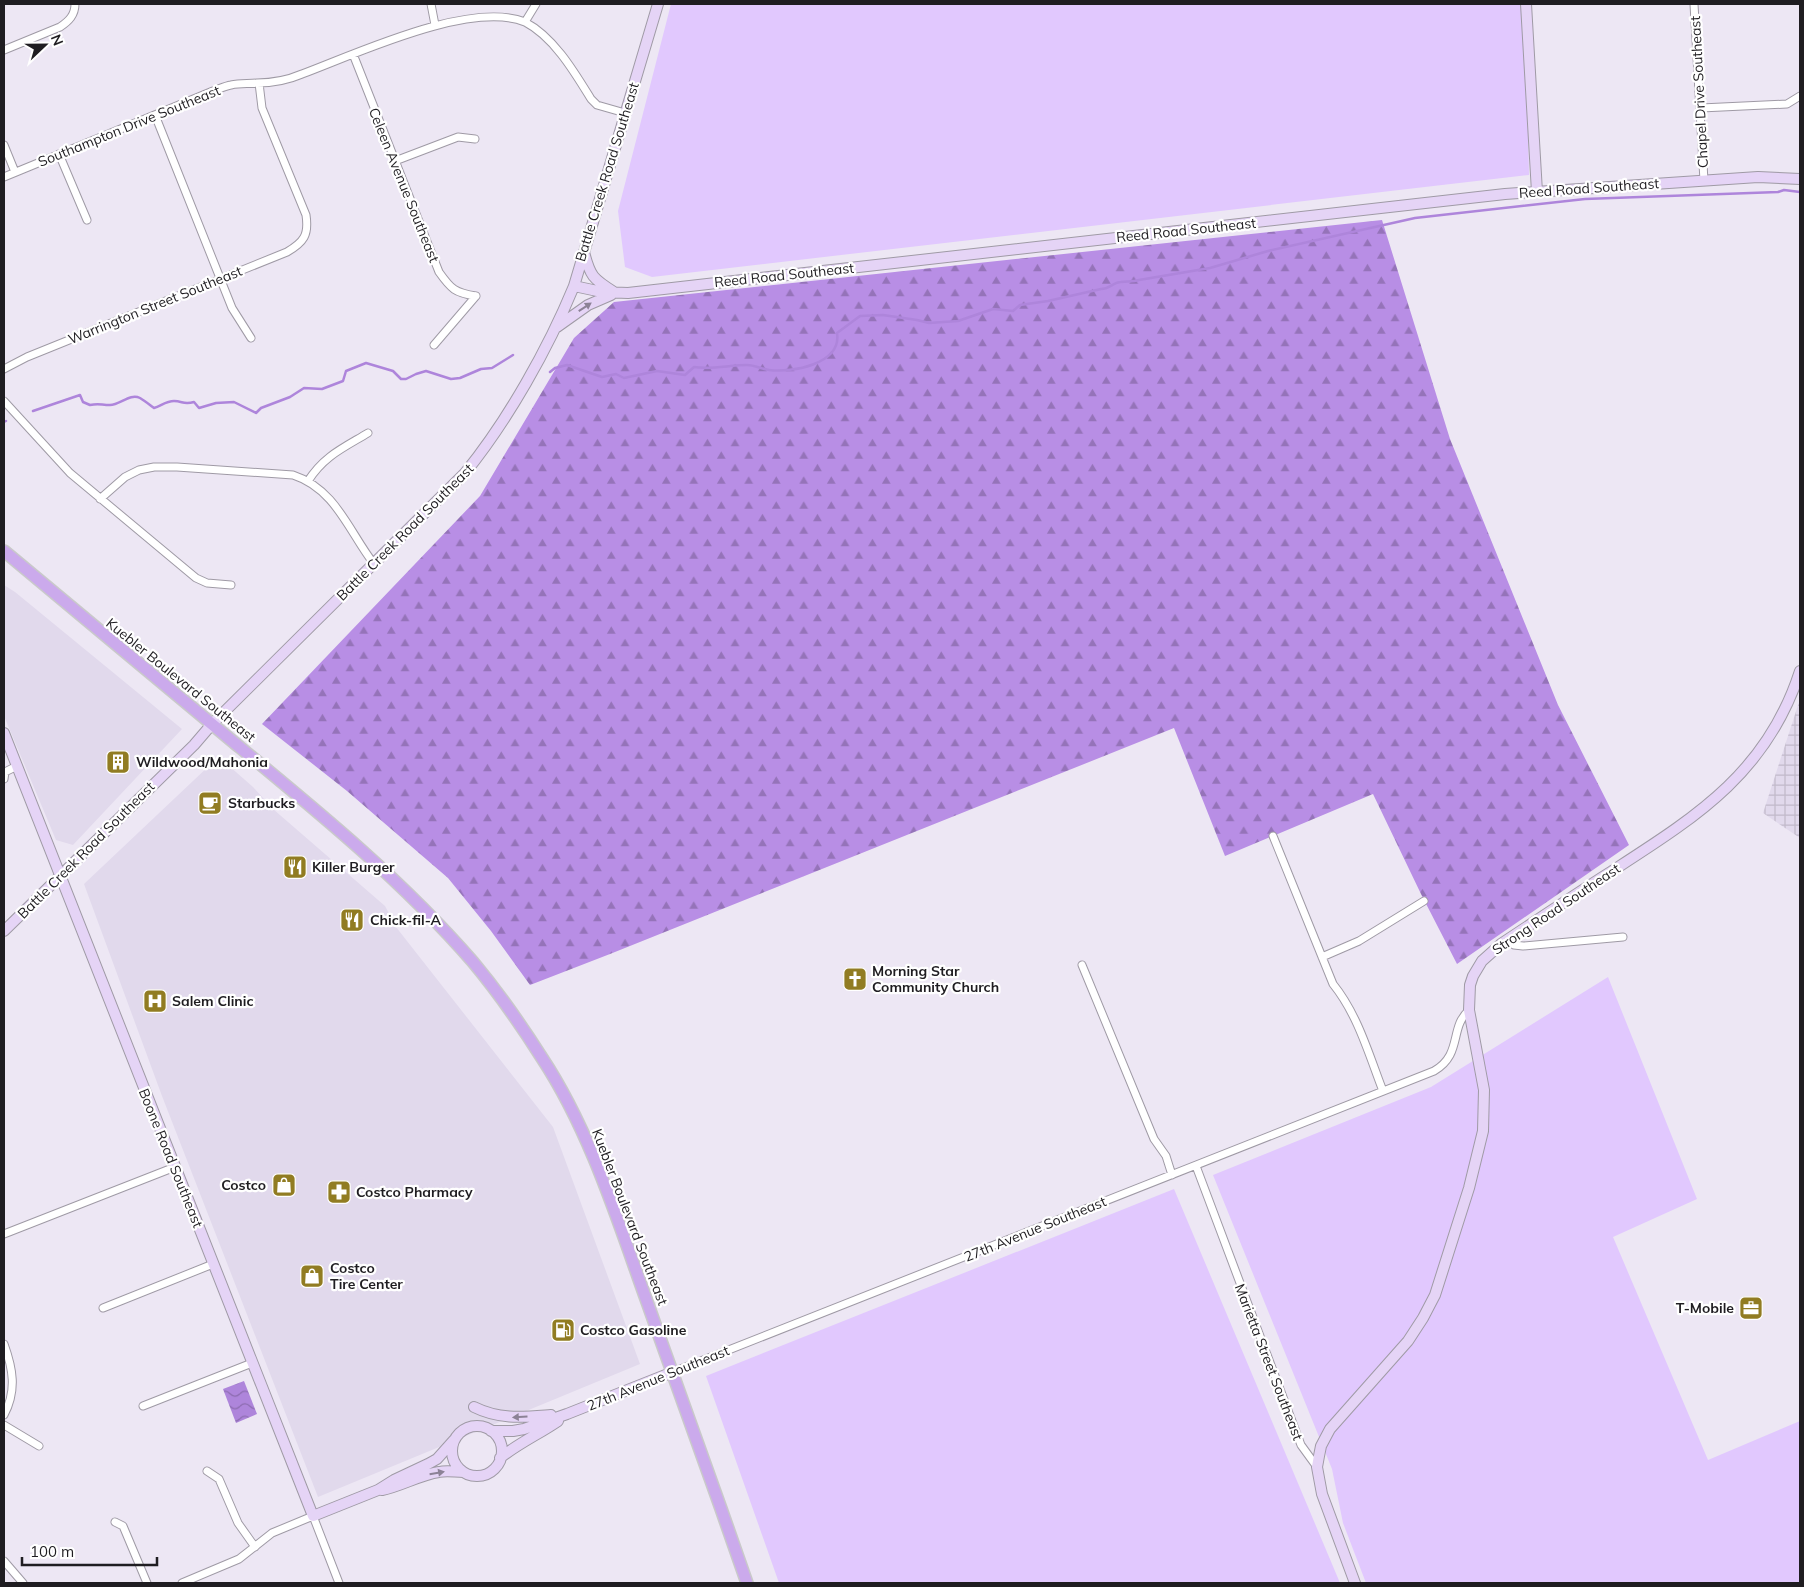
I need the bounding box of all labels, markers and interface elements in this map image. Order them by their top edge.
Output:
street label: Chapel Drive Southeast [1686,15,1712,169]
north arrow [20,20,70,70]
text: N [47,32,67,48]
street label: Battle Creek Road Southeast [571,80,643,264]
street label: Southampton Drive Southeast [35,81,223,171]
street label: Celeen Avenue Southeast [365,105,443,265]
street label: Reed Road Southeast [1518,174,1660,202]
street label: Reed Road Southeast [1115,214,1257,246]
street label: Reed Road Southeast [713,259,855,291]
street label: Warrington Street Southeast [65,262,245,348]
one-way arrow [578,303,592,312]
street label: Battle Creek Road Southeast [333,460,477,604]
street label: Kuebler Boulevard Southeast [103,614,260,746]
building icon: Wildwood/Mahonia [105,749,131,775]
place label: Wildwood/Mahonia [136,753,268,771]
street label: Battle Creek Road Southeast [14,778,158,922]
cafe icon: Starbucks [197,790,223,816]
place label: Starbucks [228,794,295,812]
restaurant icon: Killer Burger [282,854,308,880]
place label: Killer Burger [312,858,395,876]
street label: Strong Road Southeast [1489,859,1624,959]
restaurant icon: Chick-fil-A [339,907,365,933]
place label: Chick-fil-A [370,911,442,929]
place label: Morning Star Community Church [872,962,999,996]
church icon: Morning Star Community Church [842,966,868,992]
hospital icon: Salem Clinic [142,988,168,1014]
place label: Salem Clinic [172,992,254,1010]
street label: Boone Road Southeast [135,1086,207,1230]
street label: Kuebler Boulevard Southeast [588,1126,672,1308]
shop icon: Costco [271,1172,297,1198]
place label: Costco [221,1176,266,1194]
pharmacy icon: Costco Pharmacy [326,1179,352,1205]
place label: Costco Pharmacy [356,1183,473,1201]
street label: 27th Avenue Southeast [961,1192,1109,1266]
place label: Costco Tire Center [330,1259,403,1293]
shop icon: Costco Tire Center [299,1263,325,1289]
street label: Marietta Street Southeast [1231,1281,1307,1443]
office icon: T-Mobile [1738,1295,1764,1321]
place label: T-Mobile [1676,1299,1734,1317]
fuel station icon: Costco Gasoline [550,1317,576,1343]
place label: Costco Gasoline [580,1321,687,1339]
street label: 27th Avenue Southeast [584,1341,732,1415]
one-way arrow [512,1414,528,1422]
one-way arrow [429,1468,445,1476]
scale bar [22,1534,158,1566]
text: 100 m [30,1542,74,1561]

